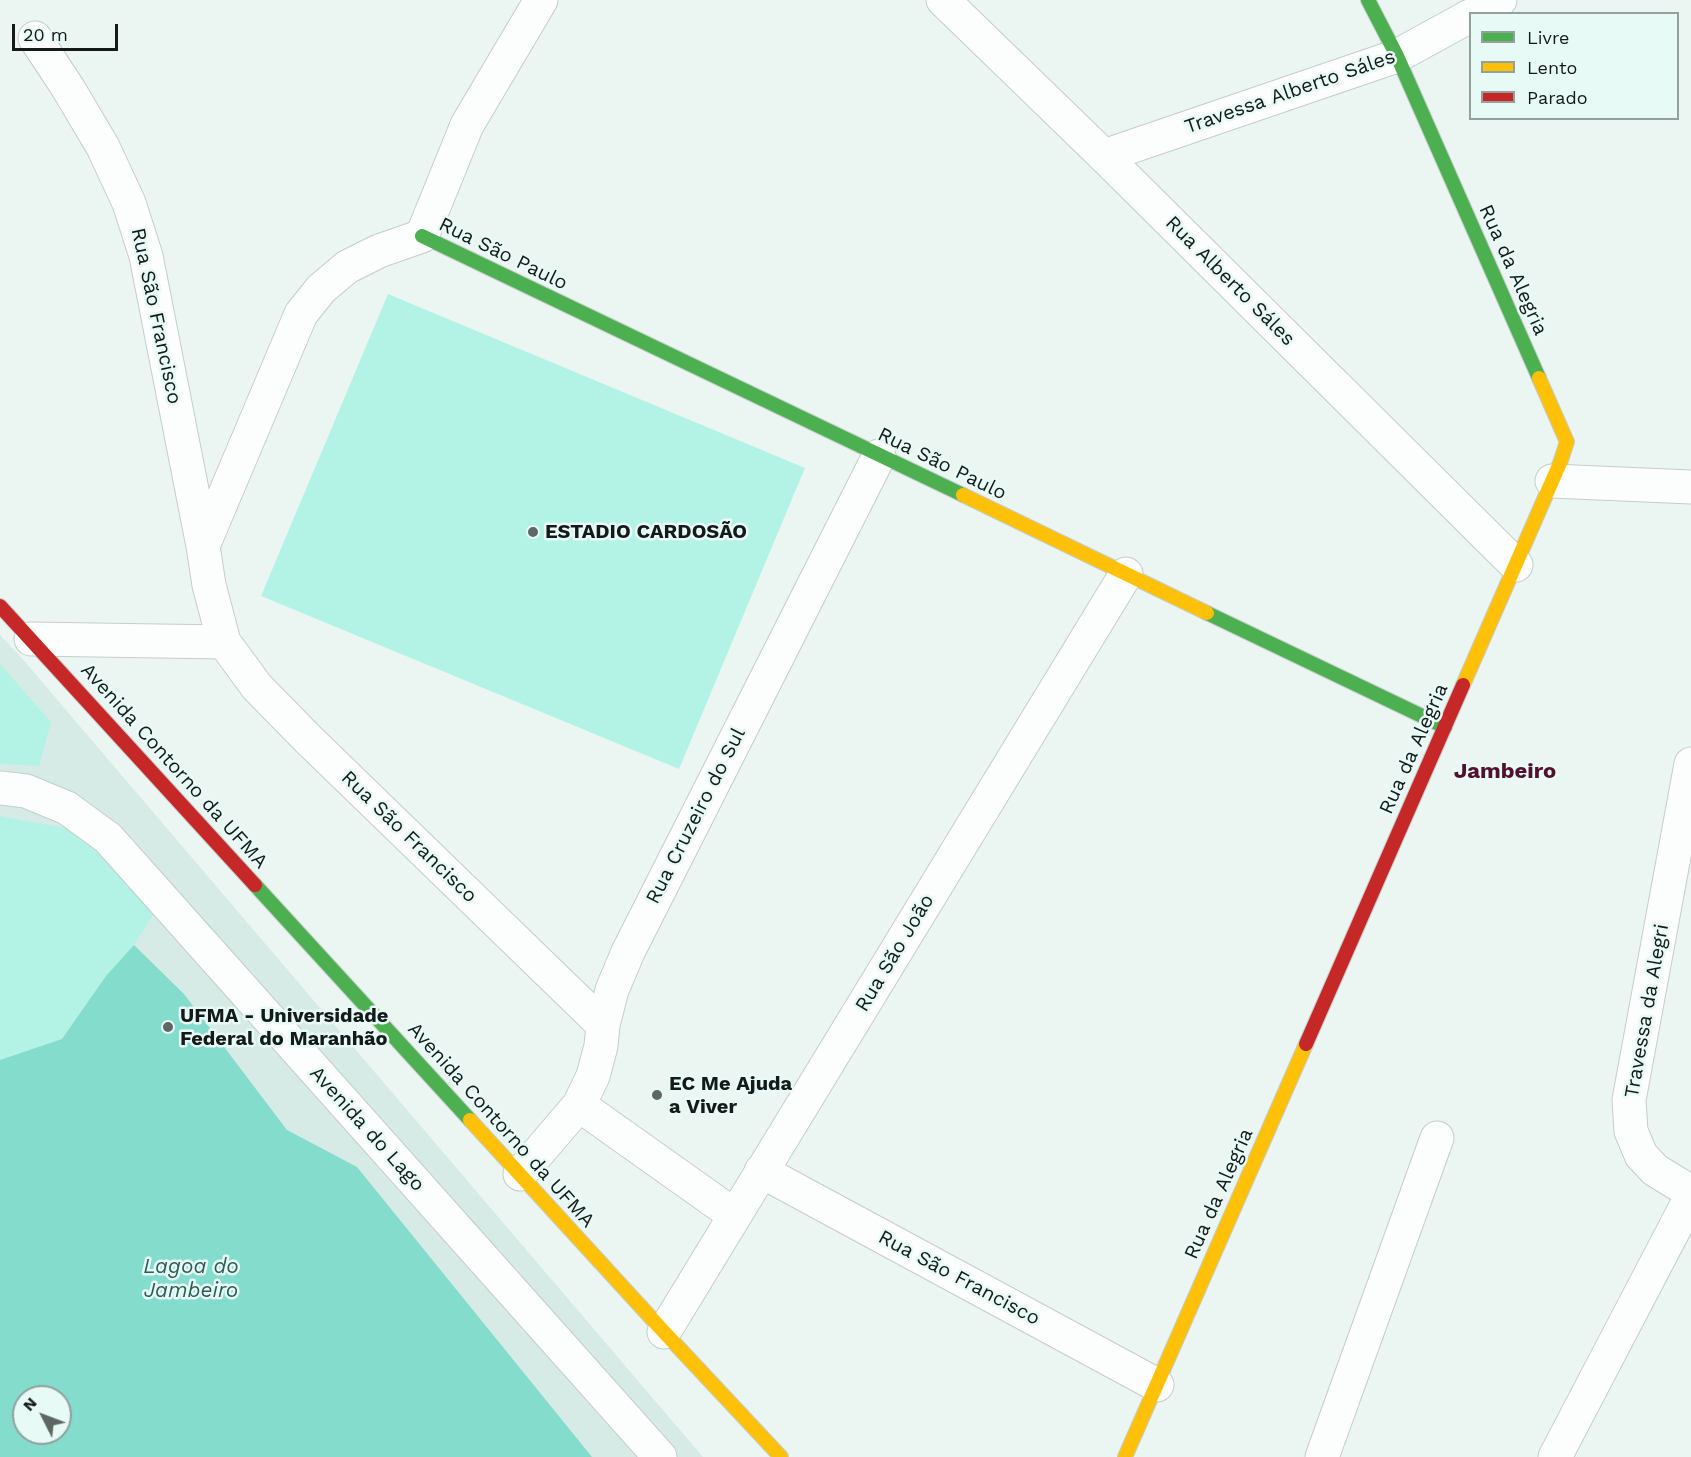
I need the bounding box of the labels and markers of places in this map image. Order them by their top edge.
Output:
place label: ESTADIO CARDOSÃO [545,520,747,544]
marker: ESTADIO CARDOSÃO [526,525,540,539]
place label: UFMA - Universidade Federal do Maranhão [180,1004,388,1051]
marker: UFMA - Universidade Federal do Maranhão [161,1020,175,1034]
place label: EC Me Ajuda a Viver [669,1072,792,1119]
marker: EC Me Ajuda a Viver [650,1088,664,1102]

